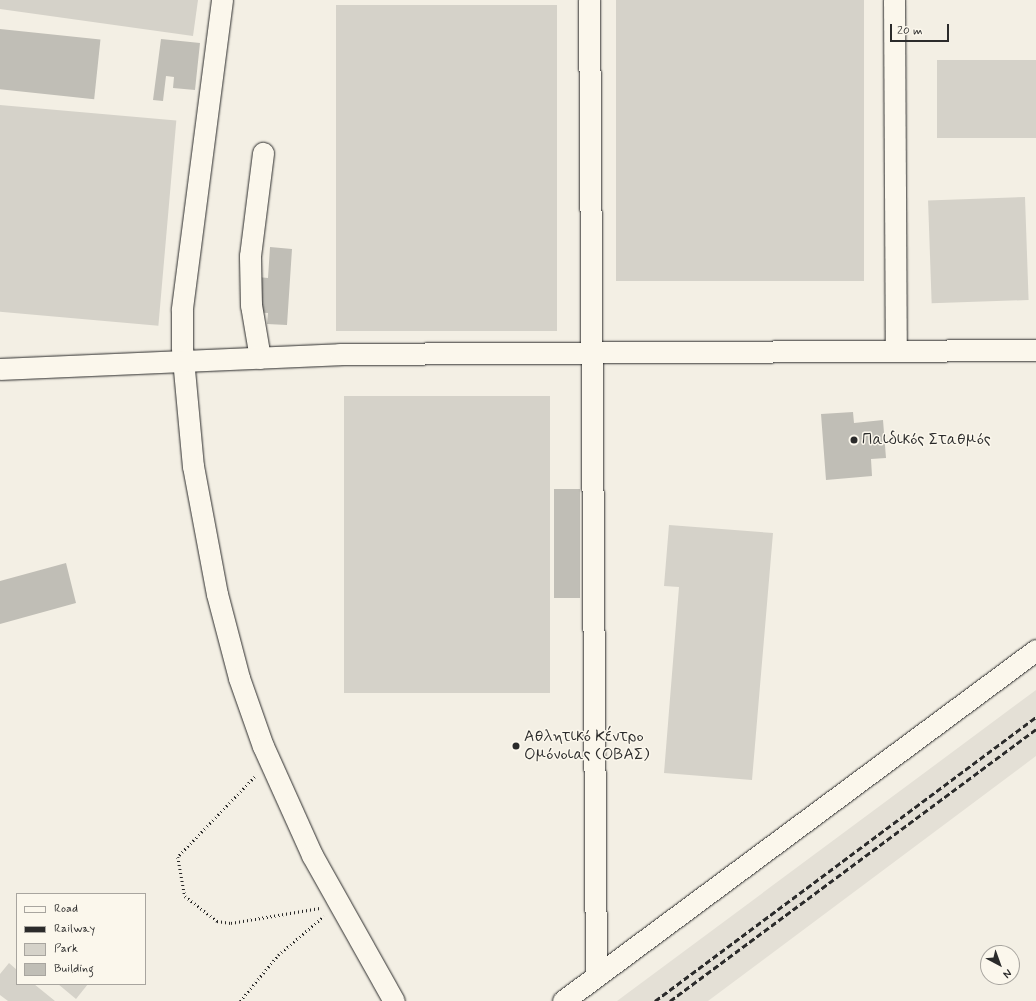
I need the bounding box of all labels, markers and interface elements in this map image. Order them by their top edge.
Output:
scale bar [892,16,951,42]
text: 20 m [897,23,923,39]
place label: Παιδικός Σταθμός [862,430,991,450]
marker: Παιδικός Σταθμός [849,435,859,445]
place label: Αθλητικό Κέντρο Ομόνοιας (ΟΒΑΣ) [524,727,649,765]
marker: Αθλητικό Κέντρο Ομόνοιας (ΟΒΑΣ) [511,741,521,751]
legend [16,893,146,985]
text: Road [54,901,78,917]
text: Railway [54,921,95,937]
text: Park [54,941,78,957]
north arrow [980,945,1020,985]
text: Building [54,961,94,977]
text: N [1000,966,1015,981]

